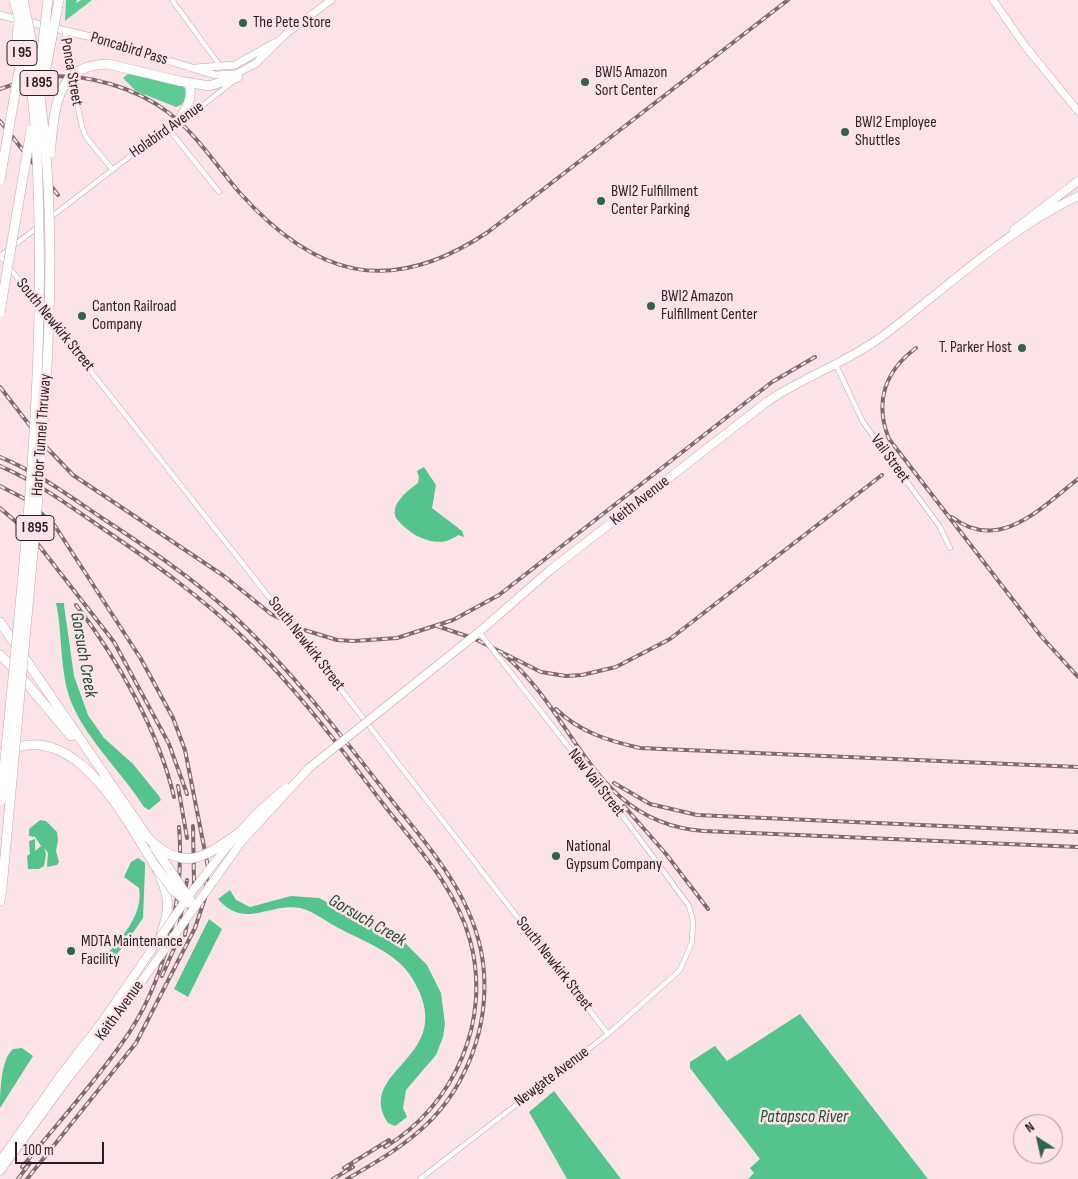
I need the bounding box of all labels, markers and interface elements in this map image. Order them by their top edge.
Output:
place label: The Pete Store [253,13,331,33]
marker: The Pete Store [237,17,249,29]
street label: Poncabird Pass [88,28,170,70]
street label: Ponca Street [56,36,86,108]
road number: I 95 [7,40,37,66]
place label: BWI5 Amazon Sort Center [595,63,667,101]
road number: I 895 [20,70,58,96]
marker: BWI5 Amazon Sort Center [579,76,591,88]
street label: Holabird Avenue [126,97,208,163]
place label: BWI2 Employee Shuttles [855,113,937,151]
marker: BWI2 Employee Shuttles [839,126,851,138]
place label: BWI2 Fulfillment Center Parking [611,182,698,220]
marker: BWI2 Fulfillment Center Parking [595,195,607,207]
street label: South Newkirk Street [12,275,98,375]
place label: BWI2 Amazon Fulfillment Center [661,287,758,325]
place label: Canton Railroad Company [92,297,176,335]
marker: BWI2 Amazon Fulfillment Center [645,300,657,312]
marker: Canton Railroad Company [76,310,88,322]
place label: T. Parker Host [939,338,1012,358]
marker: T. Parker Host [1016,342,1028,354]
street label: Harbor Tunnel Thruway [28,373,56,497]
street label: Vail Street [866,431,914,487]
street label: Keith Avenue [607,472,673,530]
road number: I 895 [16,516,54,540]
street label: South Newkirk Street [263,593,349,695]
water label: Gorsuch Creek [65,611,101,699]
street label: New Vail Street [563,745,629,821]
place label: National Gypsum Company [566,837,662,875]
marker: National Gypsum Company [550,850,562,862]
water label: Gorsuch Creek [324,890,410,952]
street label: South Newkirk Street [511,913,597,1015]
place label: MDTA Maintenance Facility [81,932,183,970]
marker: MDTA Maintenance Facility [65,945,77,957]
street label: Keith Avenue [92,977,148,1045]
street label: Newgate Avenue [511,1043,593,1111]
water label: Patapsco River [760,1106,848,1128]
north arrow [1013,1114,1063,1164]
text: N [1022,1118,1038,1136]
scale bar [18,1132,106,1164]
text: 100 m [23,1141,54,1160]

